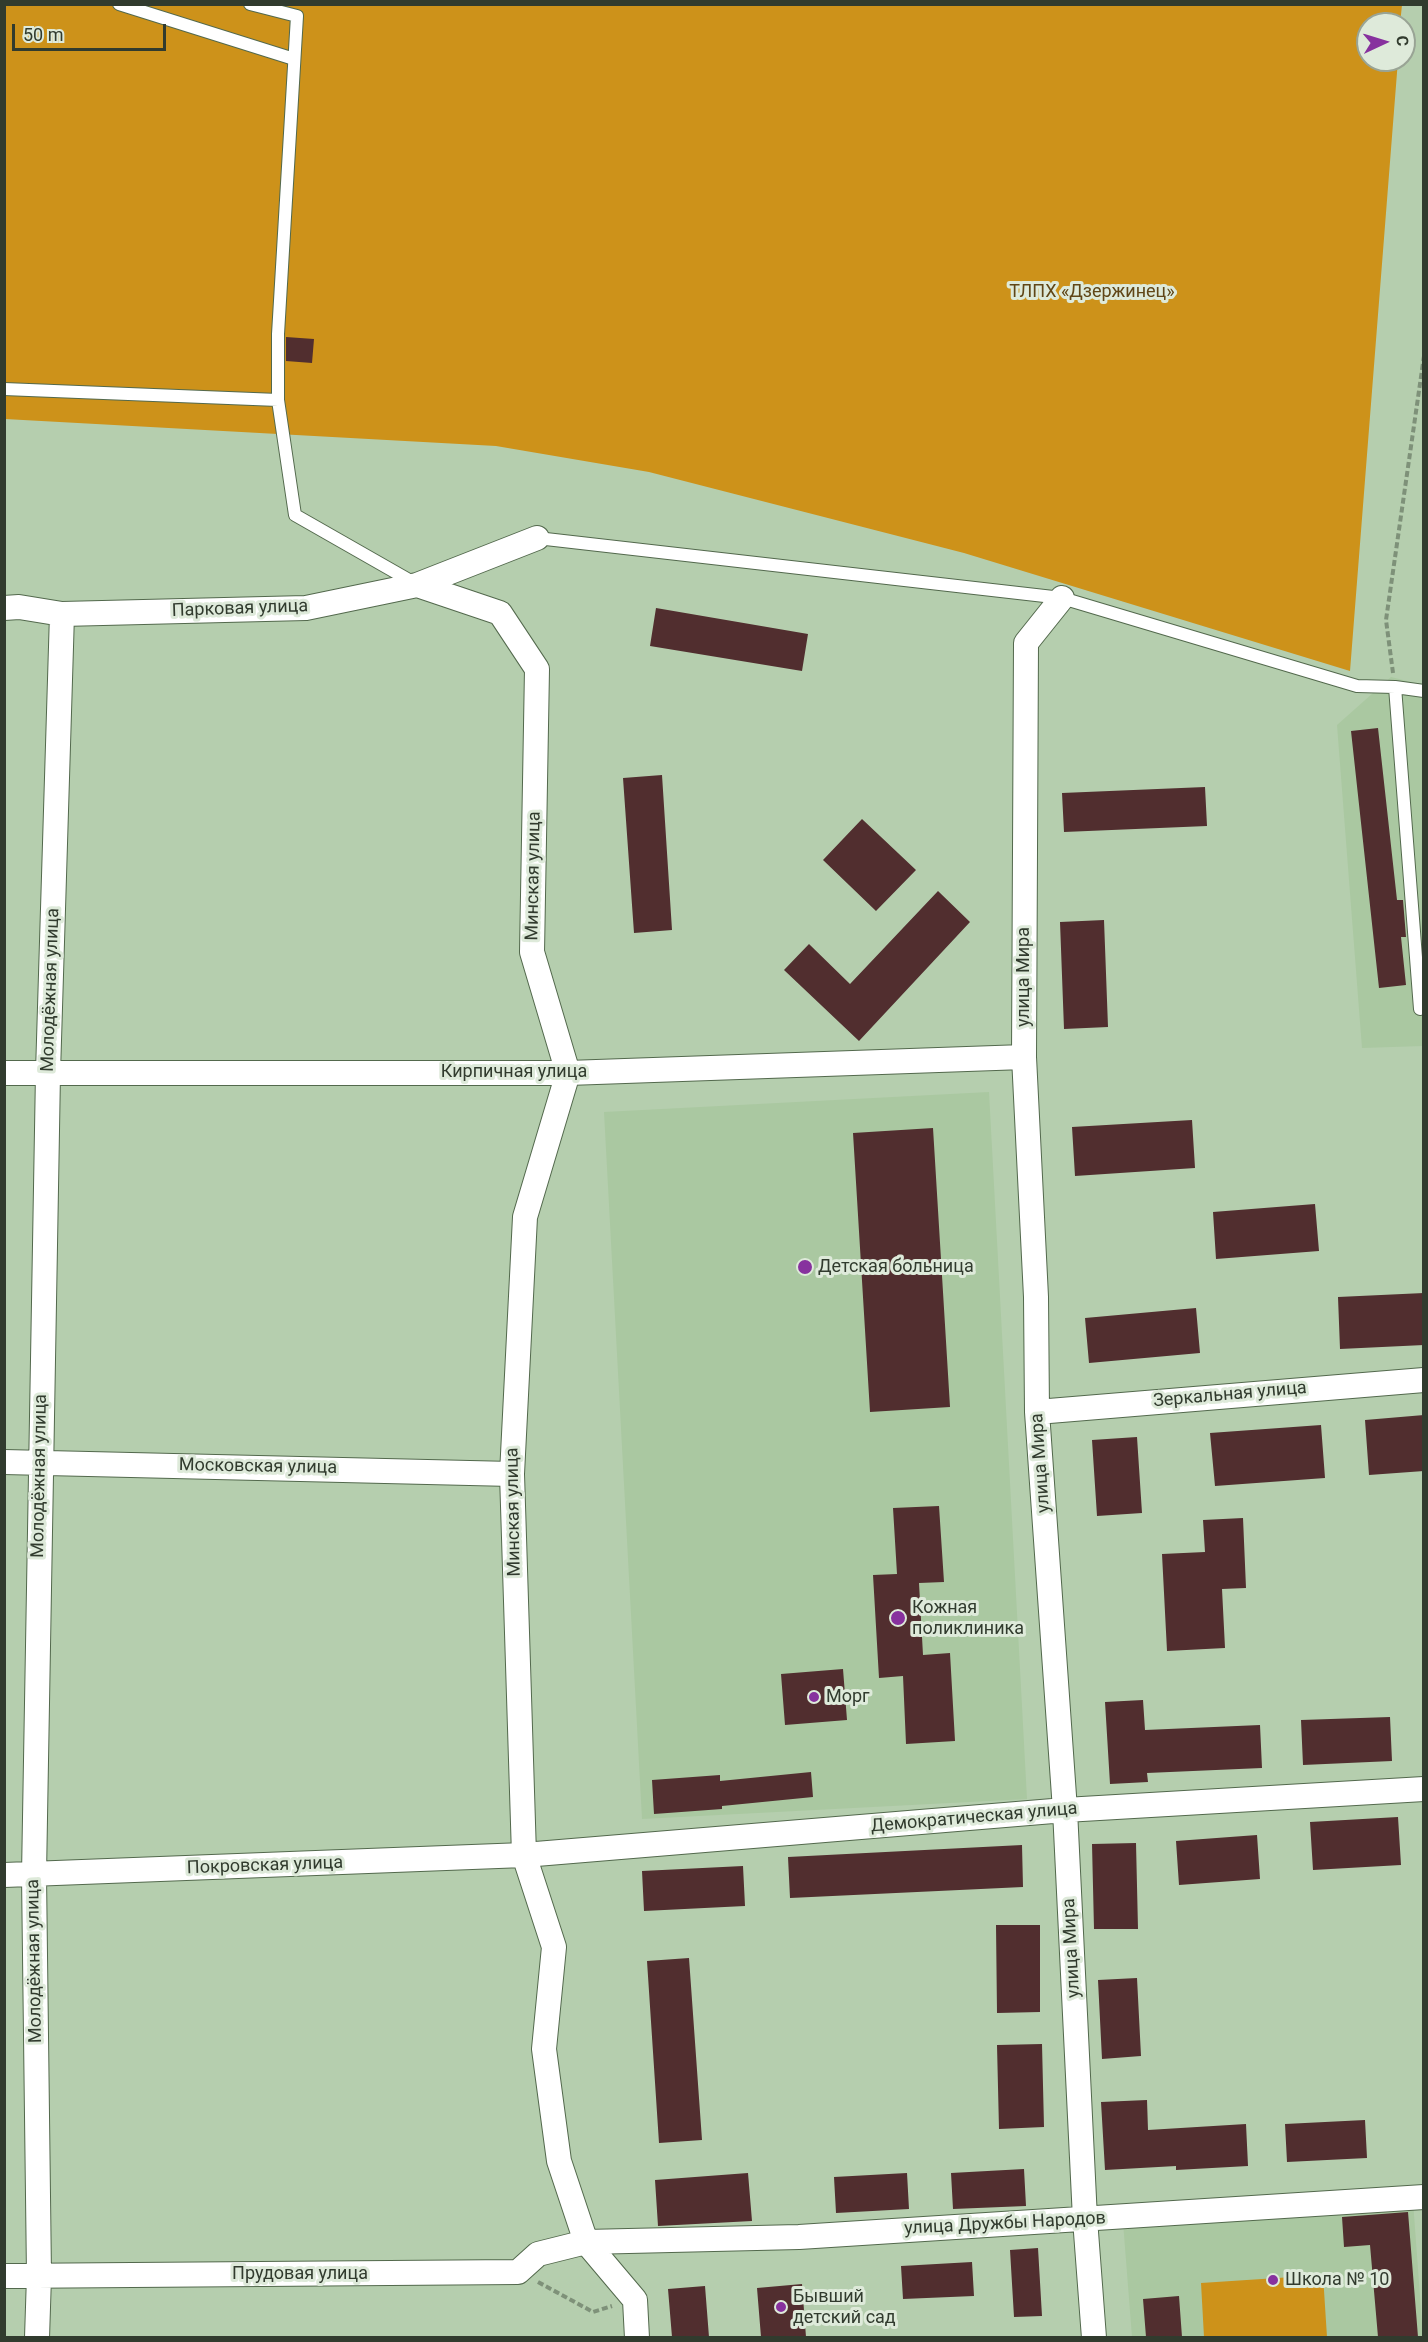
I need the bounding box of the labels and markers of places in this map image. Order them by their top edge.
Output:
place label: Детская больница [818,1256,974,1278]
marker: Детская больница [796,1258,814,1276]
place label: Кожная поликлиника [912,1597,1024,1640]
marker: Кожная поликлиника [889,1609,907,1627]
place label: Морг [826,1686,870,1708]
marker: Морг [807,1690,821,1704]
place label: Школа № 10 [1285,2269,1389,2291]
marker: Школа № 10 [1266,2273,1280,2287]
place label: Бывший детский сад [793,2286,896,2328]
marker: Бывший детский сад [774,2300,788,2314]

